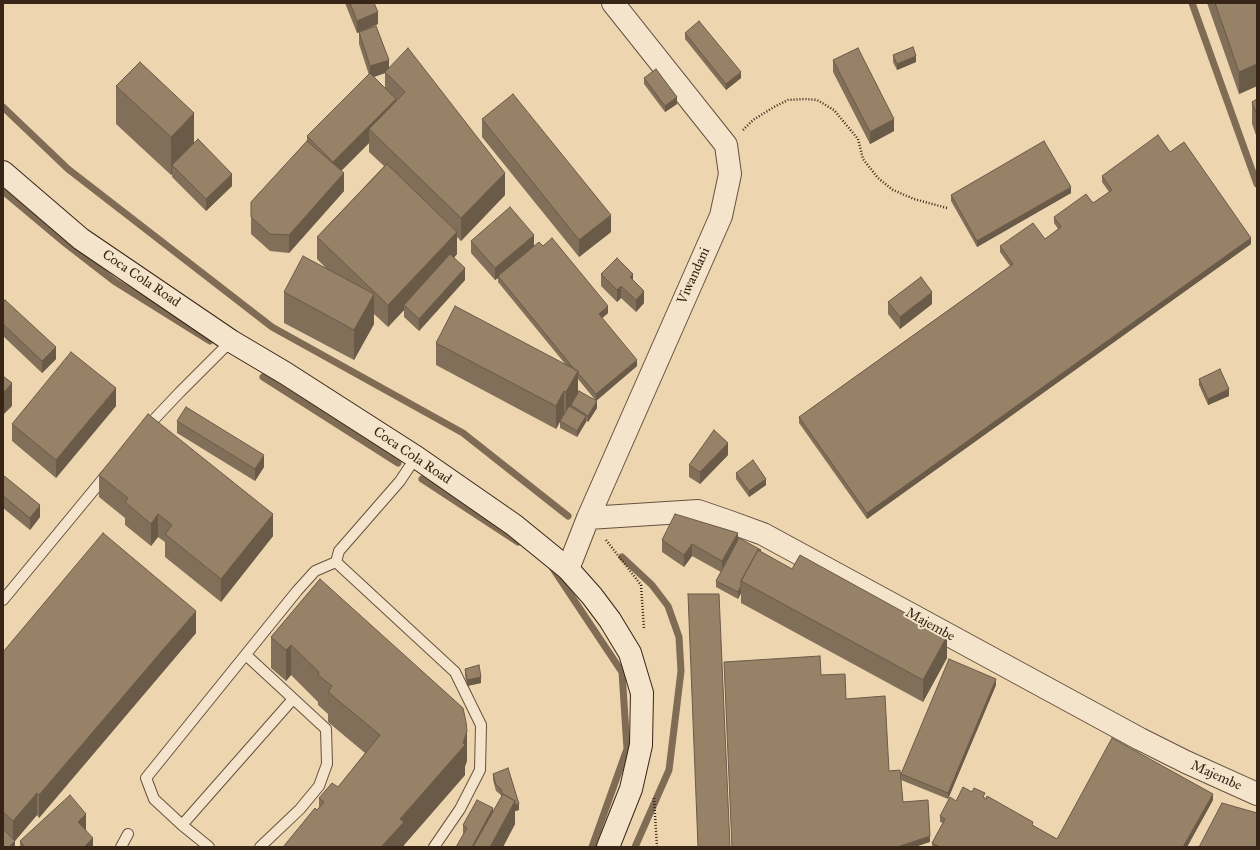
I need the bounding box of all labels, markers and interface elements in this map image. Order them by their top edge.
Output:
street label: Viwandani [674,245,714,307]
street label: Coca Cola Road [99,247,183,311]
street label: Coca Cola Road [370,424,454,488]
street label: Majembe [902,605,958,645]
street label: Majembe [1188,757,1244,795]

